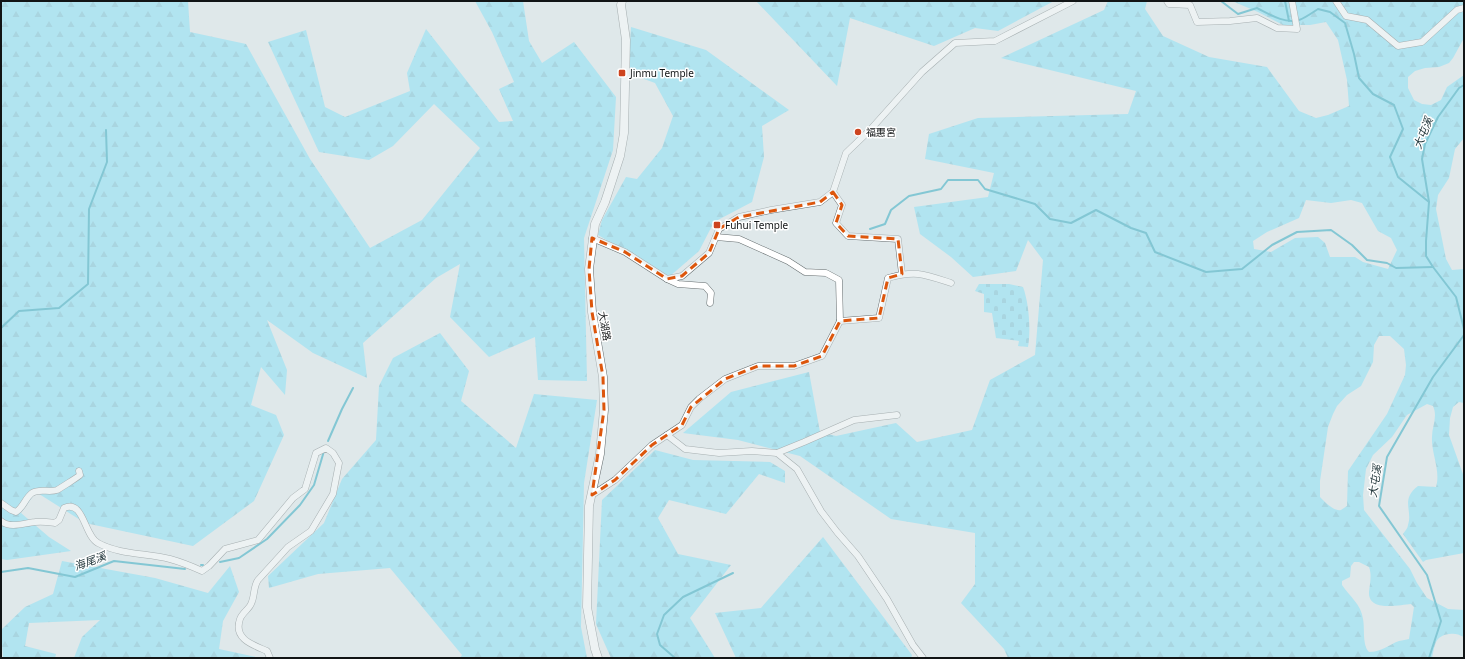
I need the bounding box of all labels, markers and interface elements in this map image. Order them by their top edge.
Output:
place label: Jinmu Temple [629,66,694,80]
marker: Jinmu Temple [617,68,627,78]
water label: 大屯溪 [1409,113,1436,151]
place label: 福惠宮 [866,125,896,139]
marker: 福惠宮 [853,127,863,137]
place label: Fuhui Temple [725,218,788,232]
marker: Fuhui Temple [712,220,722,230]
street label: 大湖路 [596,310,614,342]
water label: 大屯溪 [1365,461,1385,498]
water label: 海尾溪 [72,547,110,573]

